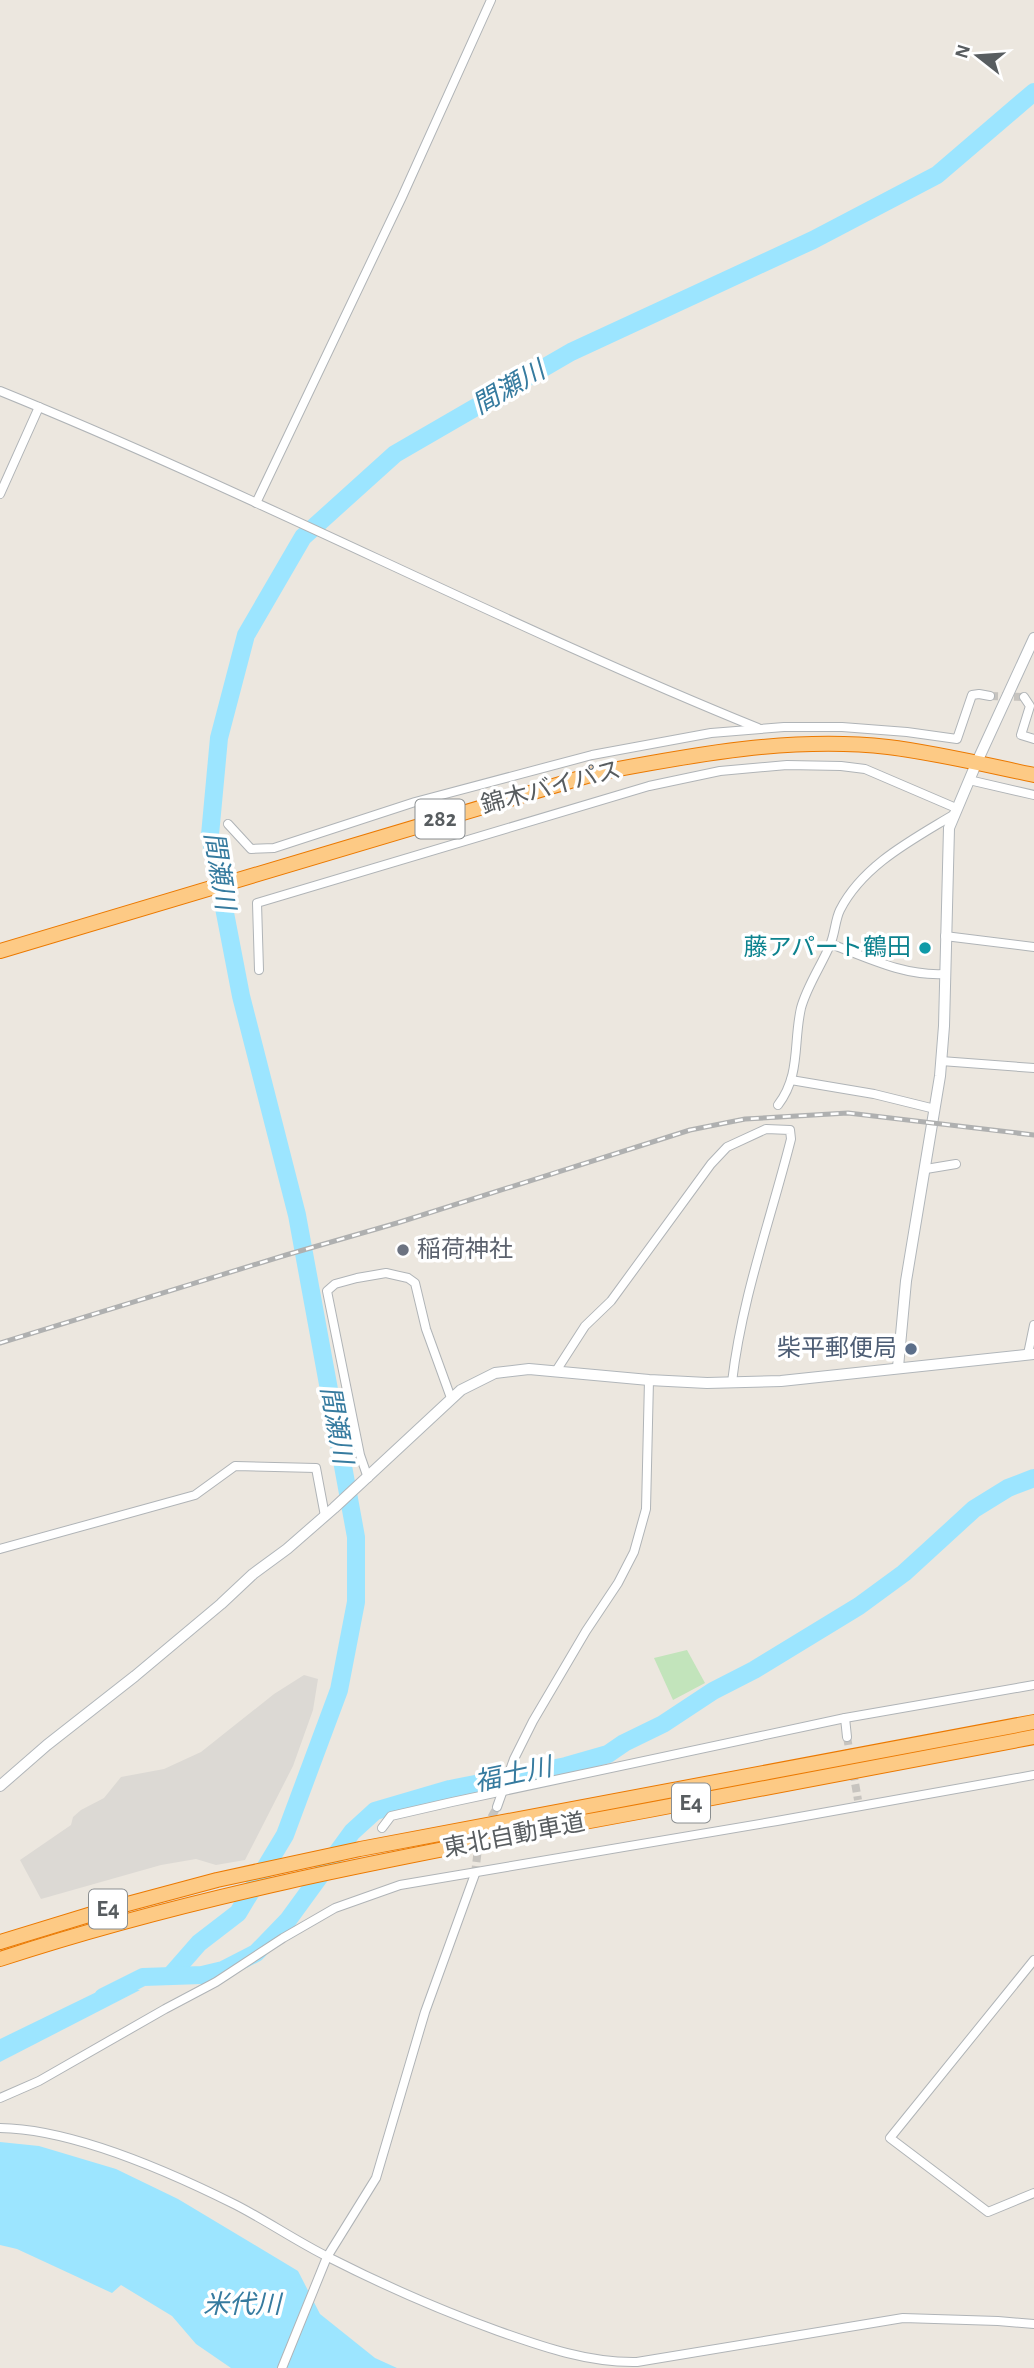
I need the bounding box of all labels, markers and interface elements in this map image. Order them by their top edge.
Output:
north arrow [943,21,1013,91]
text: N [952,42,974,61]
water label: 間瀬川 [468,355,552,419]
street label: 錦木バイパス [478,756,623,818]
road number: 282 [416,800,464,838]
water label: 間瀬川 [200,830,239,915]
place label: 藤アパート鶴田 [743,934,911,960]
marker: 藤アパート鶴田 [917,940,933,956]
place label: 稲荷神社 [417,1236,513,1262]
marker: 稲荷神社 [395,1242,411,1258]
place label: 柴平郵便局 [777,1335,897,1361]
marker: 柴平郵便局 [903,1341,919,1357]
water label: 間瀬川 [316,1384,357,1469]
water label: 福士川 [472,1753,557,1796]
road number: E4 [672,1784,710,1822]
street label: 東北自動車道 [441,1809,587,1862]
road number: E4 [89,1890,127,1928]
water label: 米代川 [203,2291,284,2318]

